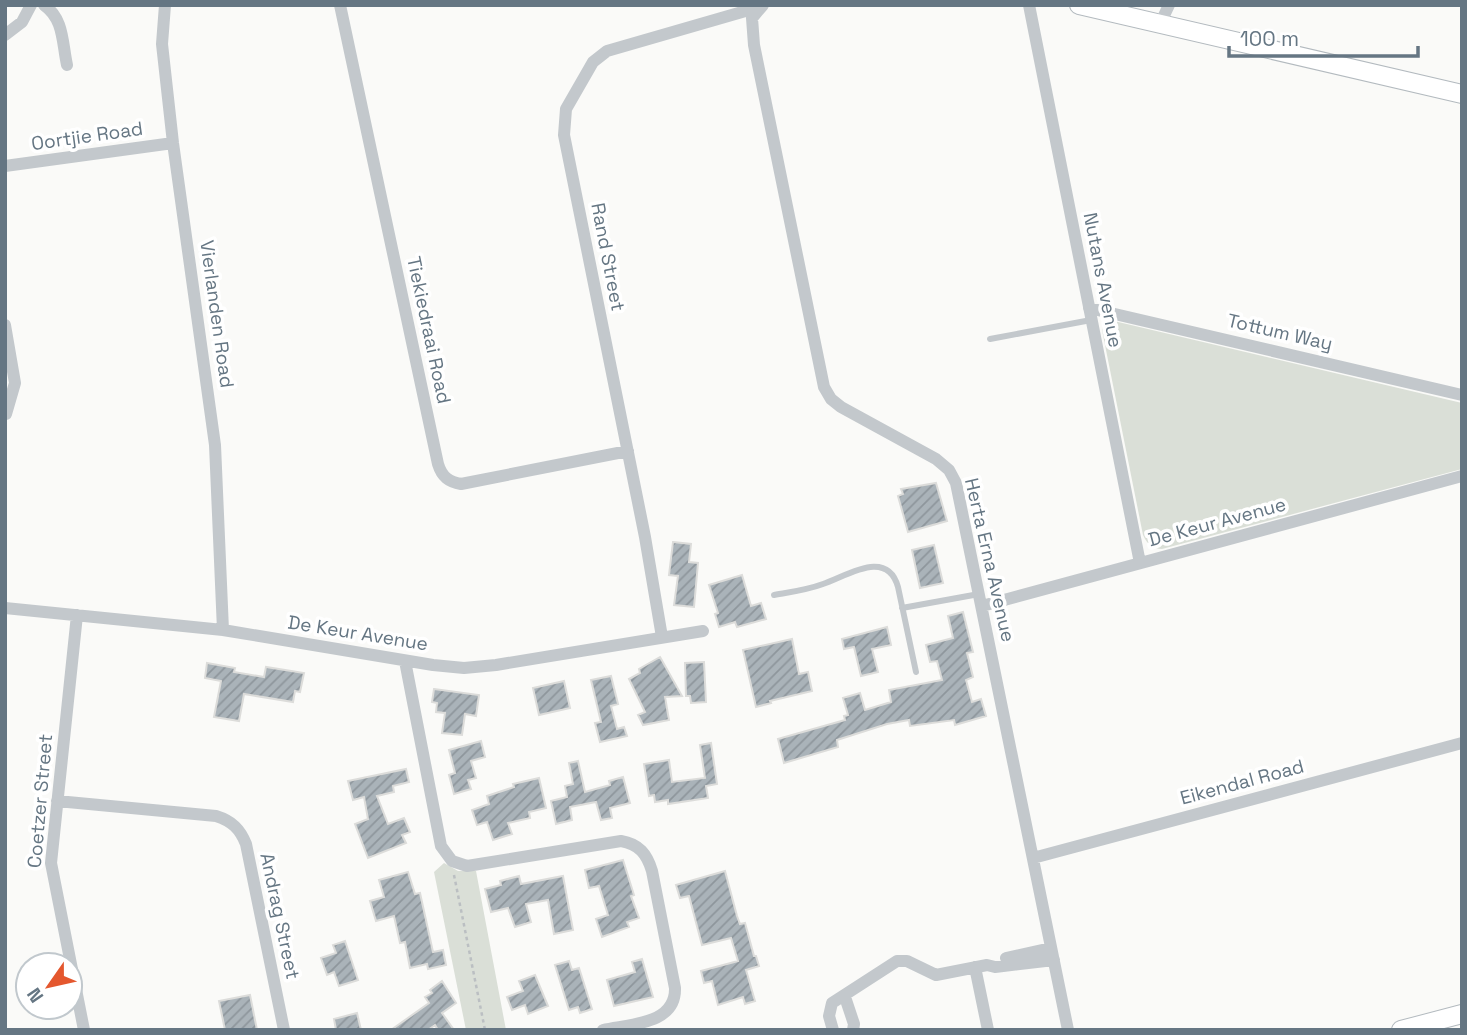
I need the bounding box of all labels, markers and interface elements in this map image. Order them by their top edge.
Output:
scale bar [1229,14,1418,58]
text: 100 m [1240,25,1299,52]
street label: Oortjie Road [30,116,144,156]
street label: Rand Street [585,201,631,313]
street label: Nutans Avenue [1078,210,1128,350]
street label: Vierlanden Road [194,239,240,389]
street label: Tiekiedraai Road [401,254,457,406]
street label: Tottum Way [1225,308,1335,356]
street label: Herta Erna Avenue [959,476,1021,644]
street label: De Keur Avenue [1145,492,1289,552]
street label: De Keur Avenue [286,610,430,656]
street label: Coetzer Street [22,733,58,869]
street label: Eikendal Road [1177,753,1307,811]
street label: Andrag Street [254,851,306,981]
north arrow [14,951,84,1021]
text: N [21,983,49,1007]

